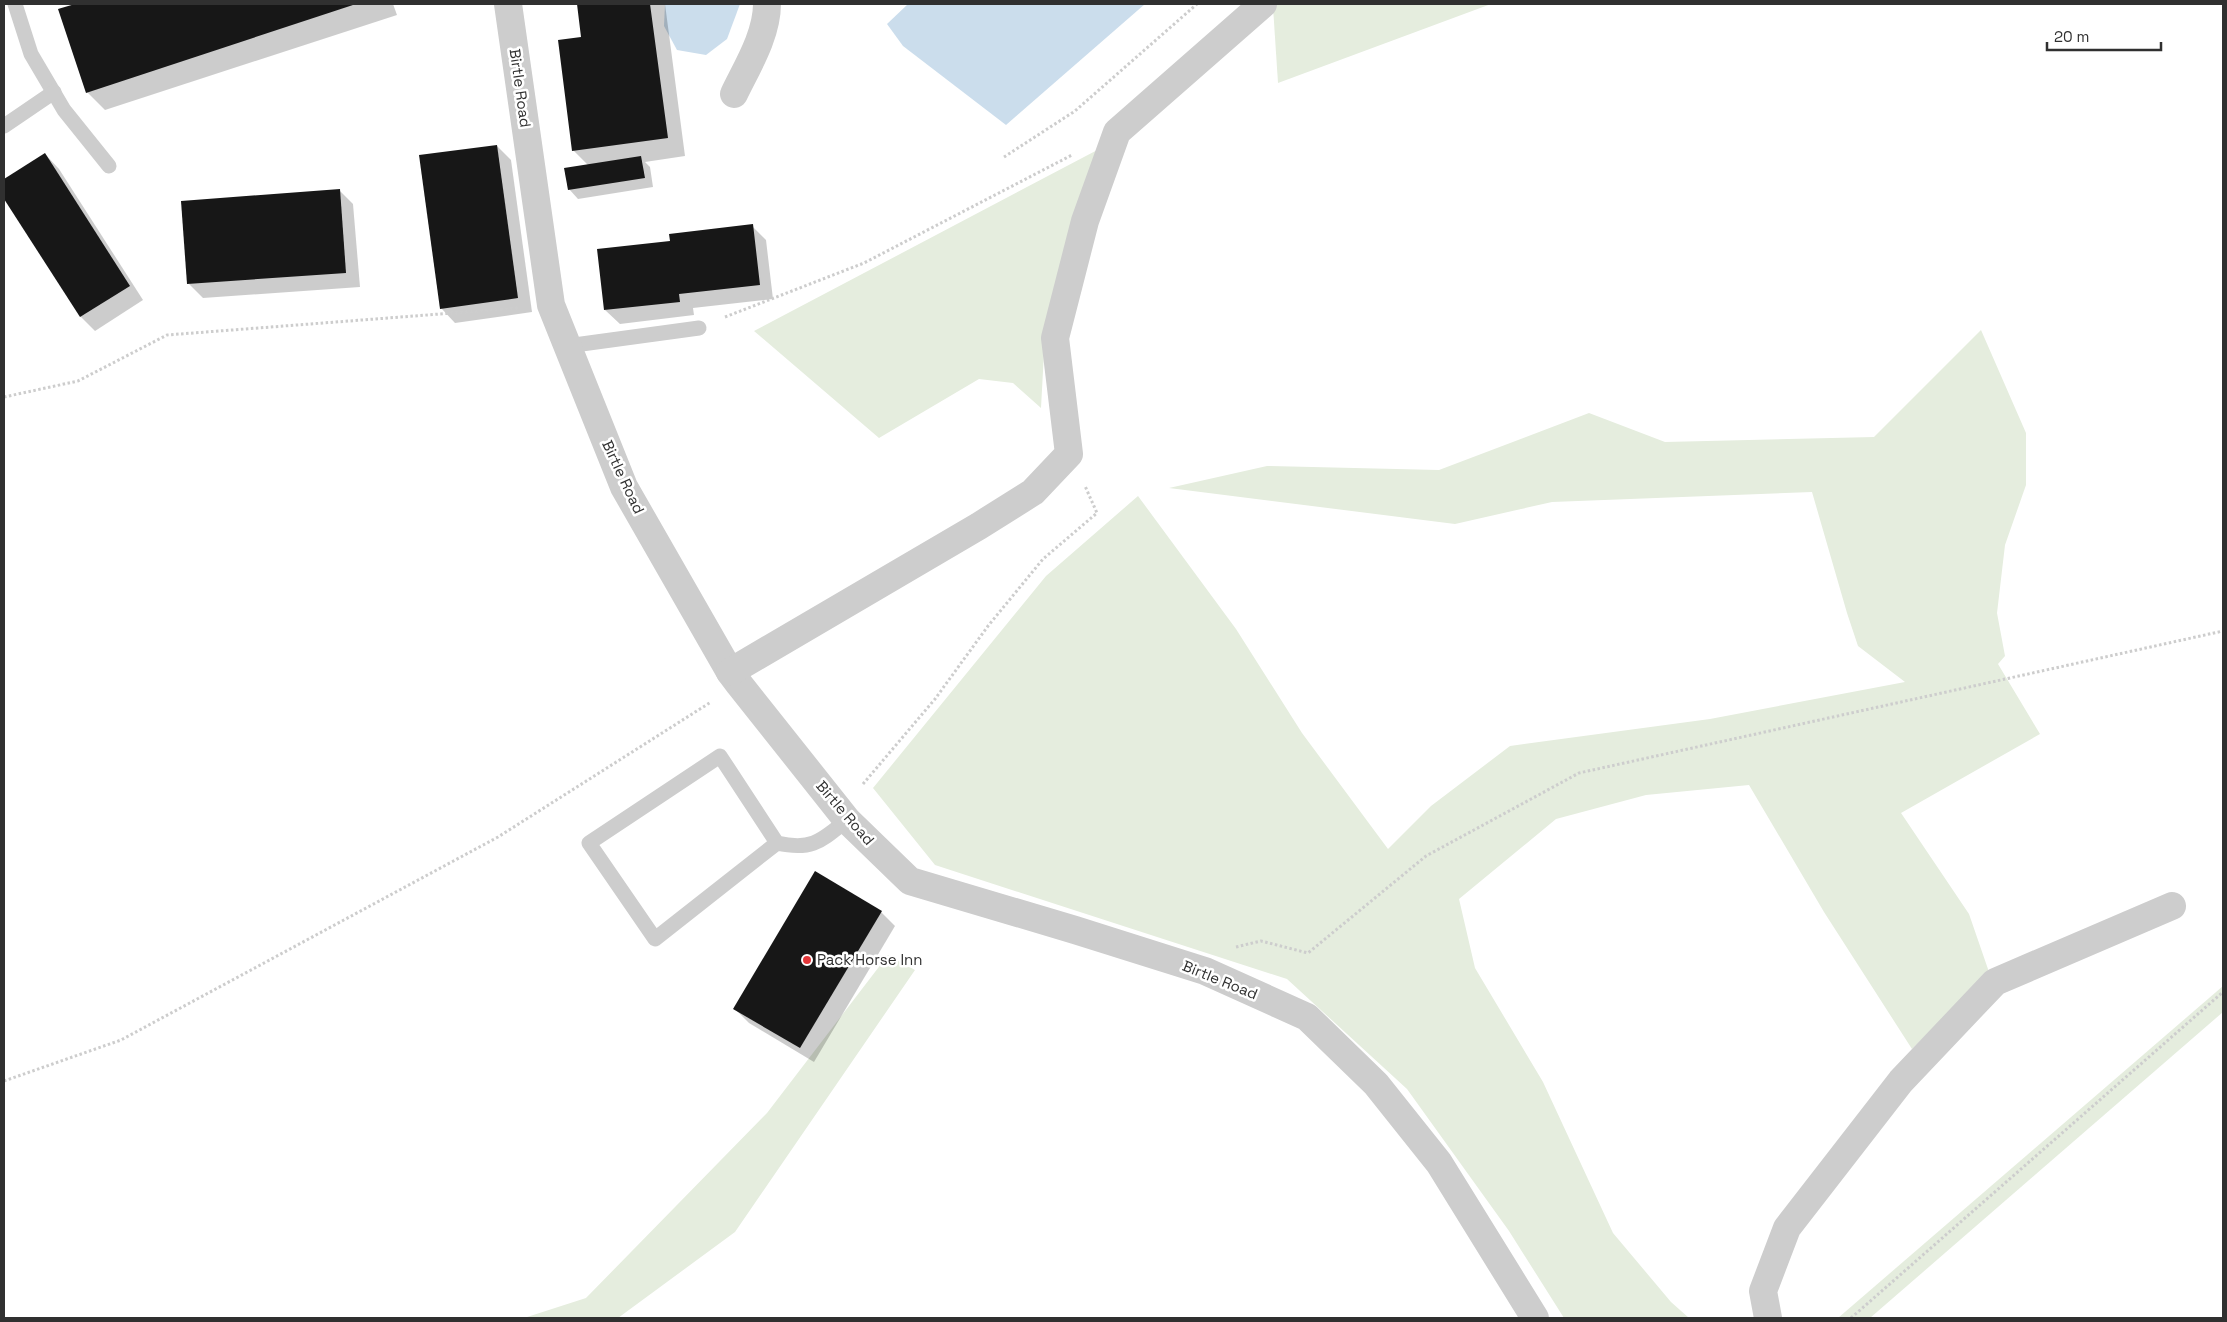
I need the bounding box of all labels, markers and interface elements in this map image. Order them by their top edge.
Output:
scale bar [2047,20,2161,52]
text: 20 m [2054,27,2089,46]
street label: Birtle Road [506,47,535,129]
street label: Birtle Road [598,437,649,517]
street label: Birtle Road [812,776,879,849]
place label: Pack Horse Inn [817,950,922,969]
marker: Pack Horse Inn [801,954,813,966]
street label: Birtle Road [1180,956,1261,1003]

